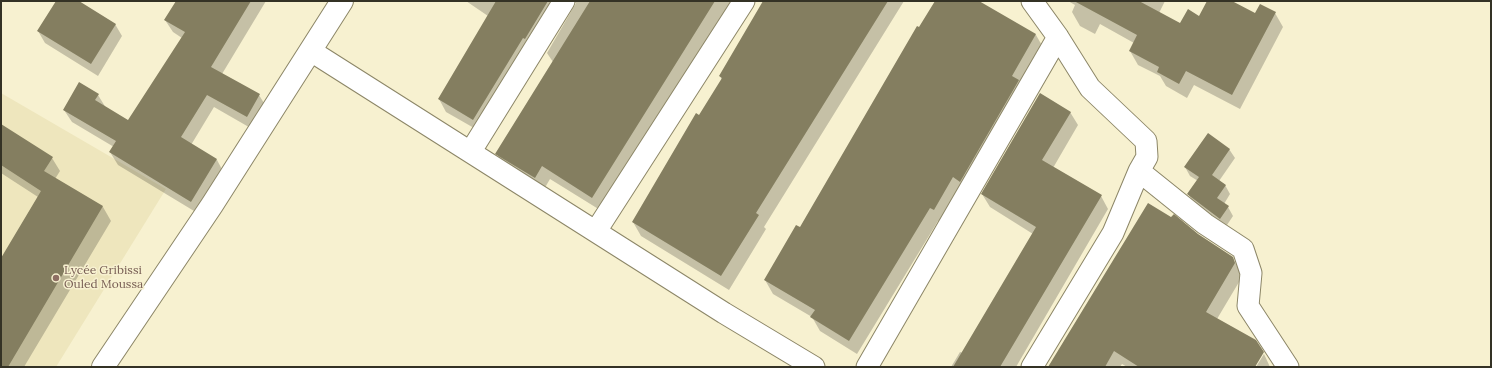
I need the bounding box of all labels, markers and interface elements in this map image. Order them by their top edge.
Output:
place label: Lycée Gribissi Ouled Moussa [64,264,143,292]
marker: Lycée Gribissi Ouled Moussa [51,273,61,283]

